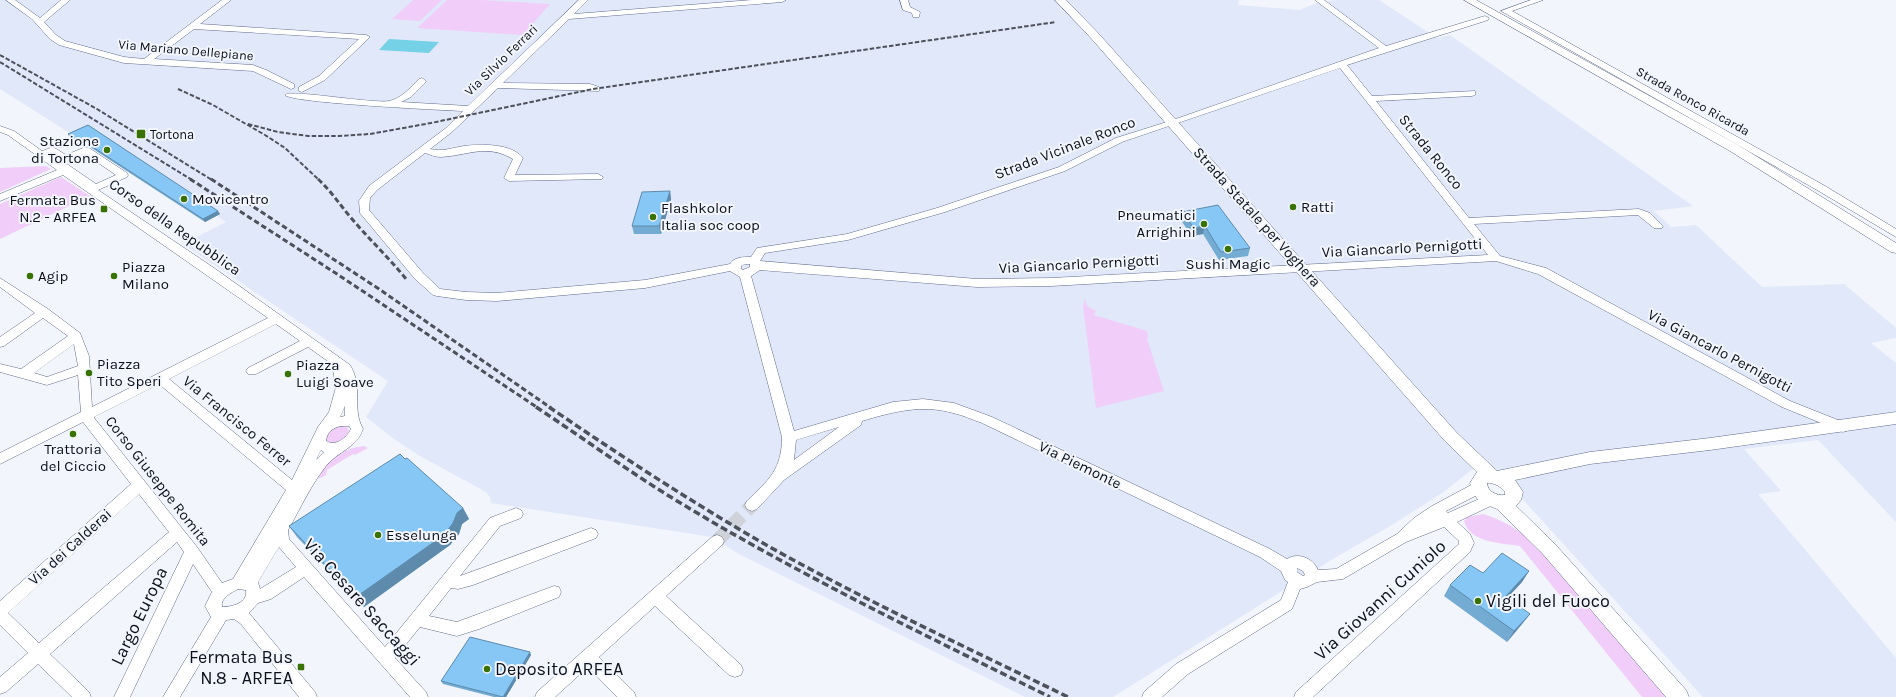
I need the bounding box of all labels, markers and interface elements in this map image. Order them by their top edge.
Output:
street label: Via Silvio Ferrari [461,21,541,99]
street label: Via Mariano Dellepiane [118,37,255,63]
street label: Strada Ronco Ricarda [1634,64,1752,138]
street label: Strada Ronco [1395,111,1467,193]
street label: Strada Vicinale Ronco [992,113,1138,183]
place label: Tortona [150,127,194,142]
marker: Tortona [135,128,147,140]
place label: Stazione di Tortona [31,132,99,167]
street label: Strada Statale per Voghera [1189,143,1325,291]
marker: Stazione di Tortona [102,145,112,155]
street label: Corso della Repubblica [106,175,244,279]
place label: Movicentro [192,190,269,208]
place label: Fermata Bus N.2 - ARFEA [9,191,96,226]
marker: Movicentro [179,194,189,204]
place label: Ratti [1301,198,1334,216]
place label: Flashkolor Italia soc coop [661,199,760,234]
marker: Ratti [1288,202,1298,212]
marker: Fermata Bus N.2 - ARFEA [99,204,109,214]
place label: Pneumatici Arrighini [1117,206,1196,241]
marker: Flashkolor Italia soc coop [648,212,658,222]
marker: Pneumatici Arrighini [1199,219,1209,229]
street label: Via Giancarlo Pernigotti [1321,235,1483,261]
marker: Sushi Magic [1223,244,1233,254]
street label: Via Giancarlo Pernigotti [998,251,1160,277]
place label: Sushi Magic [1186,255,1270,273]
place label: Piazza Milano [122,258,169,293]
place label: Agip [38,267,68,285]
marker: Agip [25,271,35,281]
marker: Piazza Milano [109,271,119,281]
street label: Via Giancarlo Pernigotti [1645,305,1795,397]
place label: Piazza Tito Speri [97,355,162,390]
place label: Piazza Luigi Soave [296,356,374,391]
marker: Piazza Tito Speri [84,368,94,378]
marker: Piazza Luigi Soave [283,369,293,379]
street label: Via Francisco Ferrer [179,372,295,471]
street label: Corso Giuseppe Romita [102,412,214,550]
marker: Trattoria del Ciccio [68,429,78,439]
street label: Via Piemonte [1036,437,1124,493]
place label: Trattoria del Ciccio [40,440,106,475]
street label: Via dei Calderai [25,505,115,589]
place label: Esselunga [386,526,457,544]
marker: Esselunga [373,530,383,540]
street label: Via Cesare Saccaggi [299,534,425,670]
street label: Via Giovanni Cuniolo [1310,535,1450,665]
street label: Largo Europa [106,563,172,669]
place label: Vigili del Fuoco [1486,590,1610,612]
marker: Vigili del Fuoco [1473,596,1483,606]
place label: Fermata Bus N.8 - ARFEA [189,646,293,689]
place label: Deposito ARFEA [495,658,623,680]
marker: Fermata Bus N.8 - ARFEA [296,662,306,672]
marker: Deposito ARFEA [482,664,492,674]

